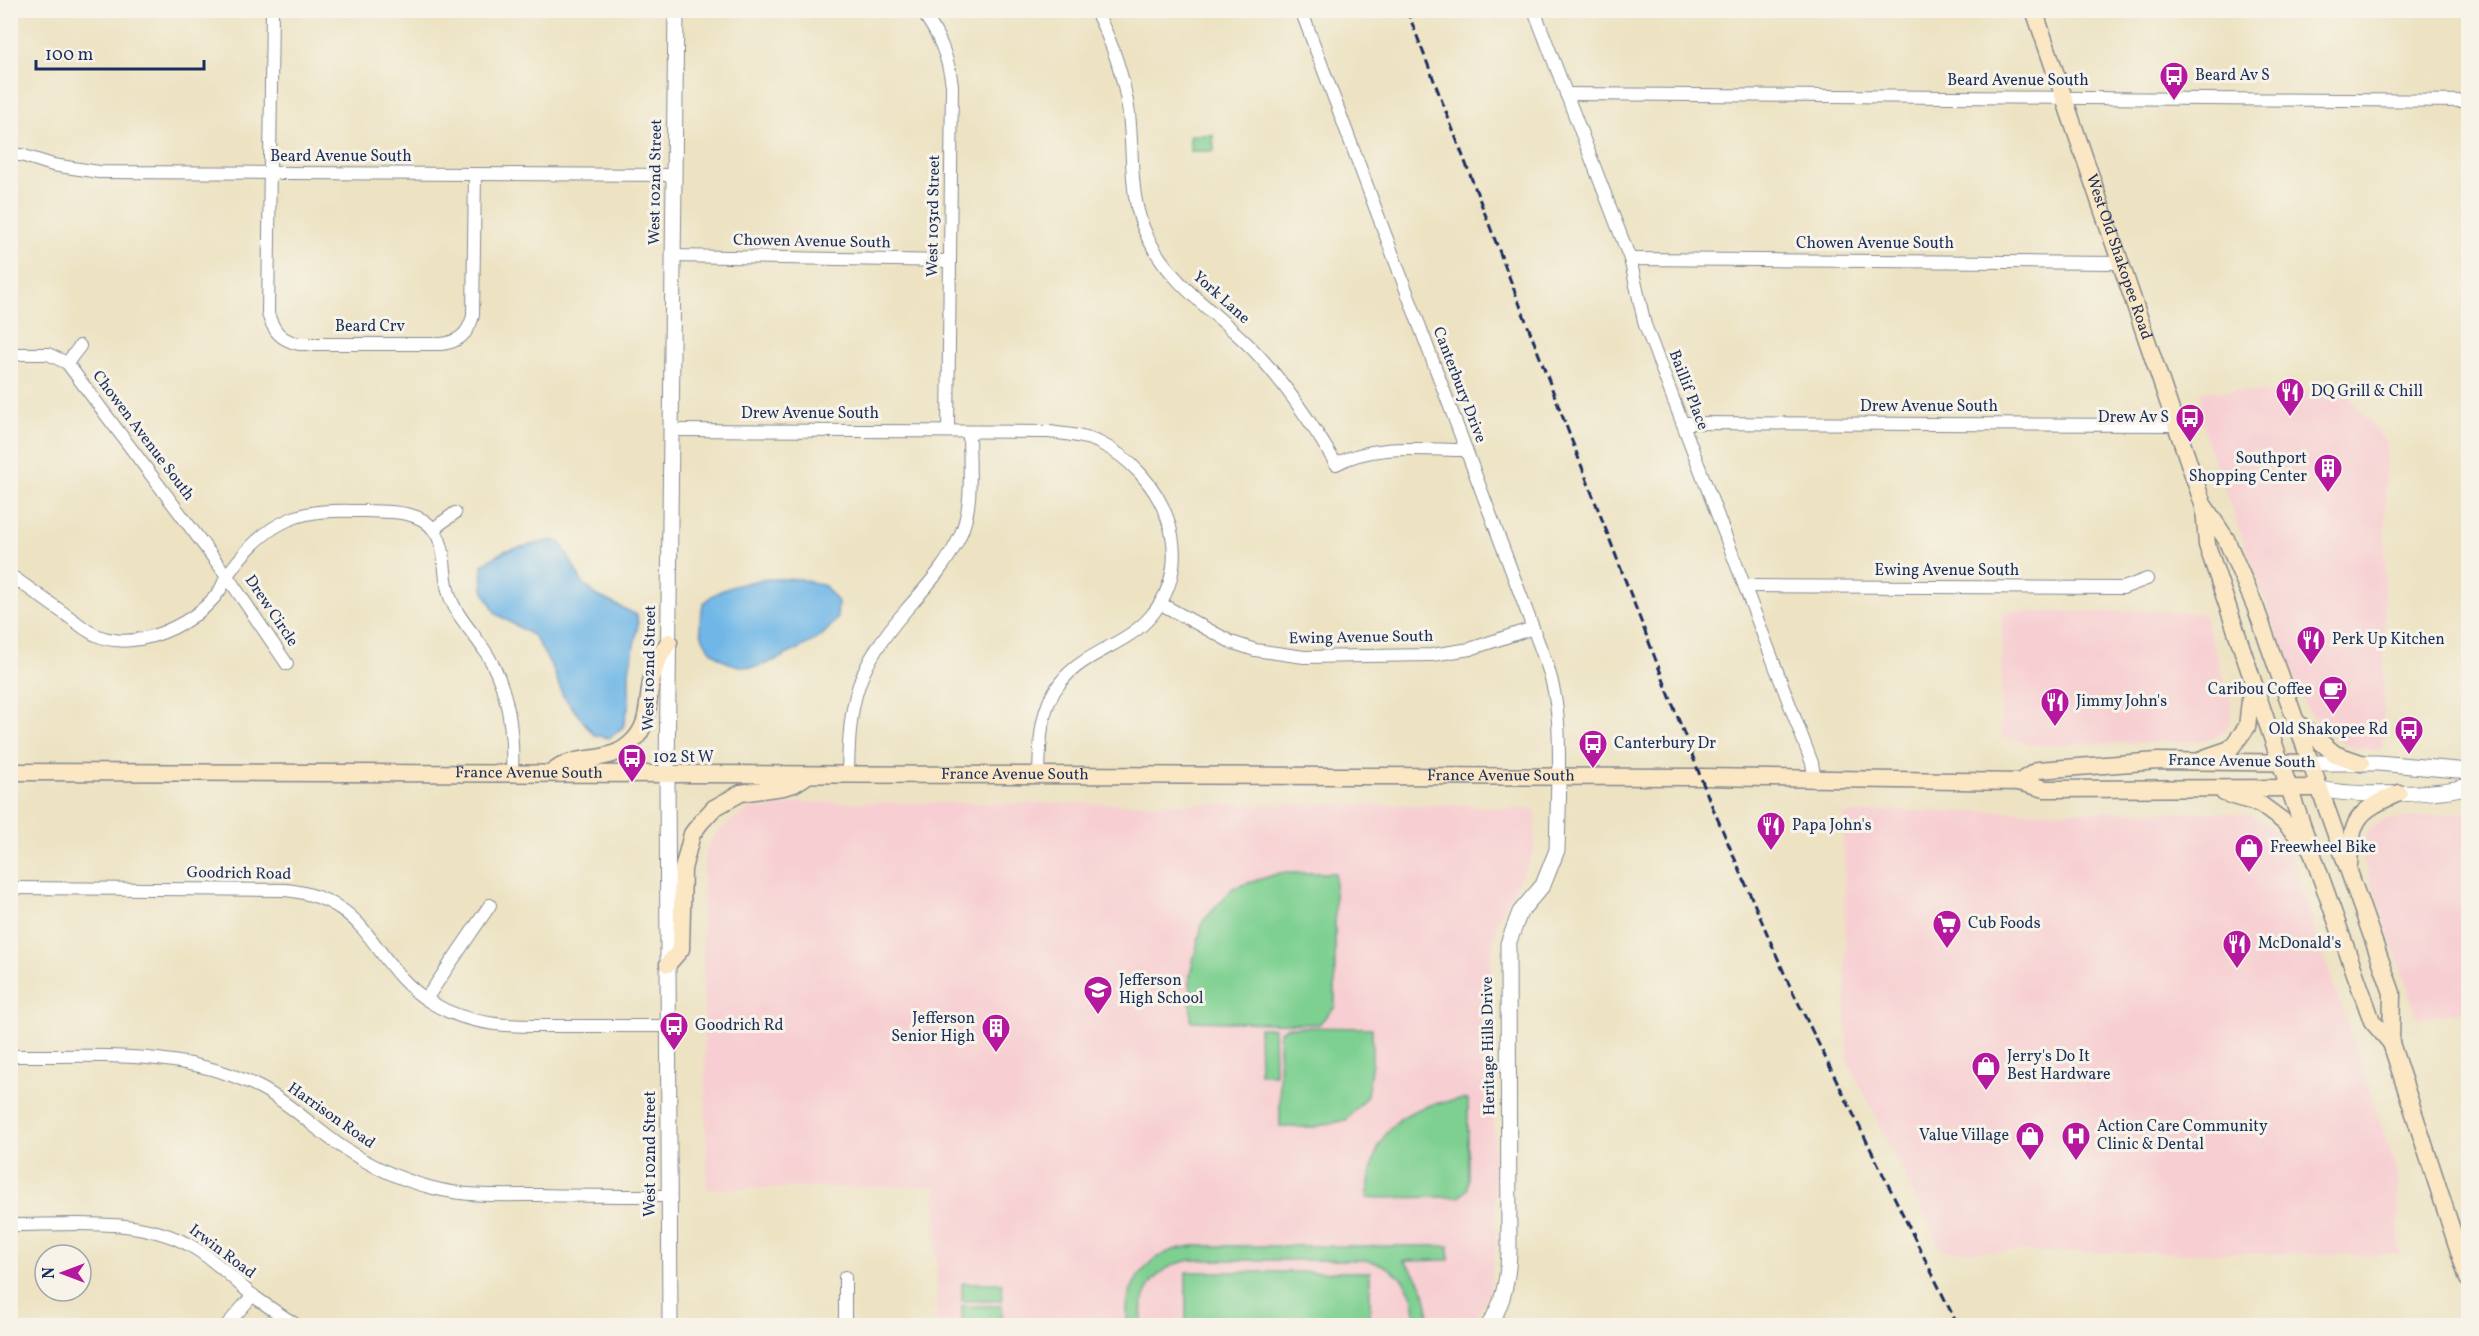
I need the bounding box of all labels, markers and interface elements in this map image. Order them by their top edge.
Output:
scale bar [36,33,204,71]
text: 100 m [45,43,94,68]
bus stop icon: Beard Av S [2158,60,2190,102]
place label: Beard Av S [2195,65,2270,87]
street label: Beard Avenue South [1947,70,2089,92]
street label: West 102nd Street [644,118,668,245]
street label: Beard Avenue South [270,146,412,168]
street label: West 103rd Street [922,154,946,277]
street label: West Old Shakopee Road [2080,171,2157,343]
street label: Chowen Avenue South [733,230,891,254]
street label: Chowen Avenue South [1796,233,1954,255]
street label: York Lane [1188,266,1254,330]
street label: Beard Crv [335,316,406,338]
street label: Canterbury Drive [1427,324,1491,446]
street label: Baillif Place [1663,347,1713,433]
street label: Chowen Avenue South [87,366,199,506]
restaurant icon: DQ Grill & Chill [2274,376,2306,418]
place label: DQ Grill & Chill [2311,381,2423,403]
street label: Drew Avenue South [1860,396,1998,418]
bus stop icon: Drew Av S [2174,402,2206,444]
street label: Drew Avenue South [741,403,879,425]
place label: Drew Av S [2098,407,2169,429]
place label: Southport Shopping Center [2189,448,2307,488]
building icon: Southport Shopping Center [2312,452,2344,494]
street label: Ewing Avenue South [1875,560,2019,582]
street label: Drew Circle [239,571,303,651]
street label: West 102nd Street [638,604,662,731]
restaurant icon: Perk Up Kitchen [2295,624,2327,666]
street label: Ewing Avenue South [1288,626,1434,650]
place label: Perk Up Kitchen [2332,629,2445,651]
cafe icon: Caribou Coffee [2317,674,2349,716]
place label: Caribou Coffee [2208,679,2312,701]
restaurant icon: Jimmy John's [2039,686,2071,728]
place label: Jimmy John's [2076,691,2167,713]
bus stop icon: Old Shakopee Rd [2393,714,2425,756]
place label: Old Shakopee Rd [2269,719,2388,741]
bus stop icon: Canterbury Dr [1577,728,1609,770]
place label: Canterbury Dr [1614,733,1716,755]
bus stop icon: 102 St W [616,742,648,784]
place label: 102 St W [653,747,714,769]
street label: France Avenue South [2168,750,2316,774]
street label: France Avenue South [455,762,603,785]
street label: France Avenue South [941,764,1089,786]
street label: France Avenue South [1427,765,1575,788]
restaurant icon: Papa John's [1755,810,1787,852]
place label: Papa John's [1792,815,1872,837]
shop icon: Freewheel Bike [2233,832,2265,874]
place label: Freewheel Bike [2270,837,2376,859]
street label: Goodrich Road [186,862,292,886]
supermarket icon: Cub Foods [1931,908,1963,950]
place label: Cub Foods [1968,913,2041,935]
restaurant icon: McDonald's [2221,928,2253,970]
place label: McDonald's [2258,933,2341,955]
place label: Jefferson High School [1119,970,1204,1010]
school or university icon: Jefferson High School [1082,974,1114,1016]
street label: Heritage Hills Drive [1477,976,1501,1116]
place label: Jefferson Senior High [891,1008,975,1048]
bus stop icon: Goodrich Rd [658,1010,690,1052]
building icon: Jefferson Senior High [980,1012,1012,1054]
place label: Goodrich Rd [695,1015,783,1037]
place label: Jerry's Do It Best Hardware [2007,1046,2111,1086]
shop icon: Jerry's Do It Best Hardware [1970,1050,2002,1092]
street label: Harrison Road [283,1078,379,1154]
street label: West 102nd Street [640,1091,662,1217]
place label: Action Care Community Clinic & Dental [2097,1116,2268,1156]
shop icon: Value Village [2014,1120,2046,1162]
hospital icon: Action Care Community Clinic & Dental [2060,1120,2092,1162]
place label: Value Village [1919,1125,2009,1147]
street label: Irwin Road [184,1220,260,1284]
north arrow [33,1243,93,1303]
text: N [39,1267,61,1279]

